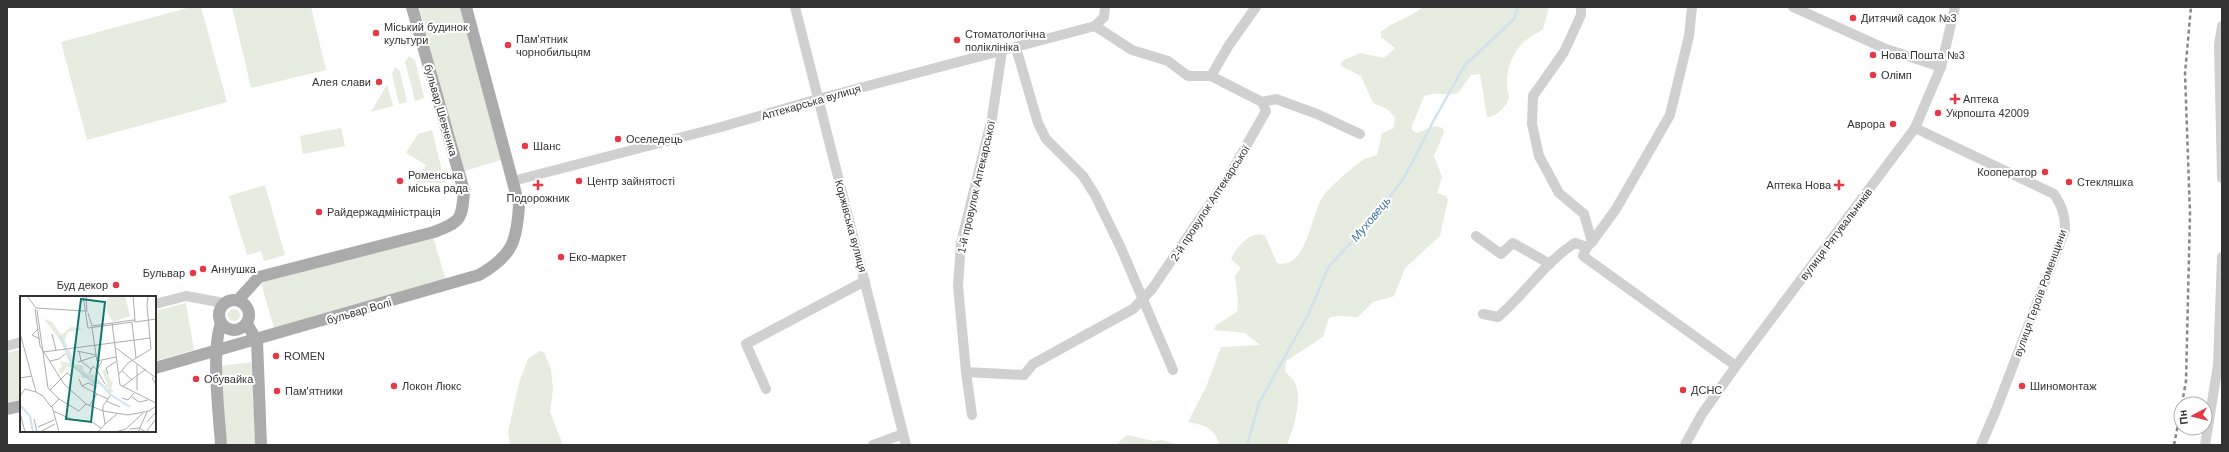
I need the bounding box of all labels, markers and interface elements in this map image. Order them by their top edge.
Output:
place label: Дитячий садок №3 [1861,12,1957,24]
marker: Дитячий садок №3 [1848,13,1858,23]
place label: Міський будинок культури [384,21,468,46]
marker: Міський будинок культури [371,28,381,38]
place label: Стоматологічна поліклініка [965,28,1046,53]
place label: Пам'ятник чорнобильцям [516,33,591,58]
marker: Стоматологічна поліклініка [952,35,962,45]
marker: Пам'ятник чорнобильцям [503,40,513,50]
place label: Нова Пошта №3 [1881,49,1965,61]
marker: Нова Пошта №3 [1868,50,1878,60]
street label: бульвар Шевченка [422,63,460,158]
place label: Олімп [1881,69,1912,81]
marker: Олімп [1868,70,1878,80]
place label: Алея слави [312,76,371,88]
marker: Алея слави [374,77,384,87]
street label: Аптекарська вулиця [760,82,862,122]
place label: Аптека [1963,93,1999,105]
marker: Аптека [1950,94,1960,104]
place label: Укрпошта 42009 [1946,107,2029,119]
marker: Укрпошта 42009 [1933,108,1943,118]
place label: Аврора [1847,118,1886,130]
marker: Аврора [1888,119,1898,129]
street label: 1-й провулок Аптекарської [955,120,997,254]
place label: Оселедець [626,133,683,145]
marker: Оселедець [613,134,623,144]
place label: Шанс [533,140,561,152]
marker: Шанс [520,141,530,151]
street label: 2-й провулок Аптекарської [1168,143,1252,263]
place label: Кооператор [1977,166,2037,178]
marker: Кооператор [2040,167,2050,177]
place label: Роменська міська рада [408,169,469,194]
place label: Центр зайнятості [587,175,675,187]
marker: Роменська міська рада [395,176,405,186]
marker: Центр зайнятості [574,176,584,186]
place label: Стекляшка [2077,176,2134,188]
marker: Стекляшка [2064,177,2074,187]
street label: Коржівська вулиця [833,178,869,274]
place label: Аптека Нова [1767,179,1832,191]
marker: Подорожник [533,180,543,190]
marker: Аптека Нова [1834,180,1844,190]
street label: вулиця Рятувальників [1798,186,1874,282]
place label: Подорожник [507,192,570,204]
water label: Муховець [1348,194,1394,244]
place label: Райдержадміністрація [327,206,441,218]
marker: Райдержадміністрація [314,207,324,217]
street label: вулиця Героїв Роменщини [2011,228,2069,358]
place label: Еко-маркет [569,251,627,263]
marker: Еко-маркет [556,252,566,262]
place label: Аннушка [211,263,257,275]
marker: Аннушка [198,264,208,274]
place label: Бульвар [143,267,185,279]
marker: Бульвар [188,268,198,278]
place label: Буд декор [57,279,108,291]
marker: Буд декор [111,280,121,290]
inset map [20,296,156,432]
street label: бульвар Волі [325,296,393,326]
place label: ROMEN [284,350,325,362]
marker: ROMEN [271,351,281,361]
place label: Обувайка [204,373,254,385]
marker: Обувайка [191,374,201,384]
place label: Локон Люкс [402,380,462,392]
place label: Шиномонтаж [2030,380,2097,392]
marker: Локон Люкс [389,381,399,391]
marker: Шиномонтаж [2017,381,2027,391]
place label: ДСНС [1691,384,1722,396]
place label: Пам'ятники [285,385,343,397]
marker: ДСНС [1678,385,1688,395]
marker: Пам'ятники [272,386,282,396]
north arrow [2173,396,2213,436]
text: Пн [2176,409,2190,425]

